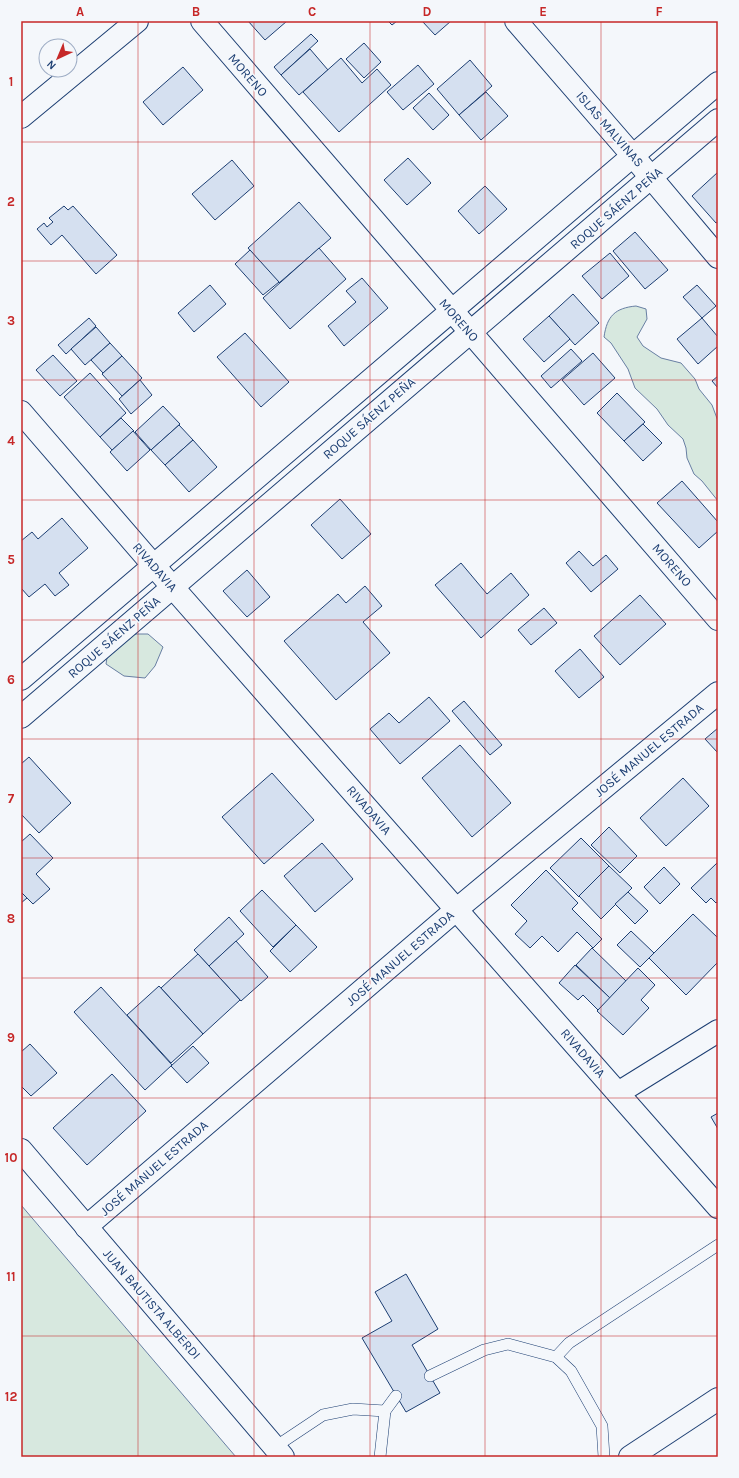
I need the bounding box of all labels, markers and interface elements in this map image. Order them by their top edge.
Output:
text: A [76,4,84,19]
text: B [192,4,200,19]
text: C [308,4,316,19]
text: D [423,4,432,19]
text: E [539,4,547,19]
text: F [655,4,663,19]
north arrow [38,38,78,78]
street label: MORENO [225,50,271,100]
text: N [44,57,59,72]
text: 1 [9,74,13,89]
street label: ISLAS MALVINAS [573,88,647,170]
street label: ROQUE SÁENZ PEÑA [566,162,665,252]
text: 2 [7,194,15,209]
street label: MORENO [436,295,482,345]
text: 3 [7,313,15,328]
street label: ROQUE SÁENZ PEÑA [319,372,418,462]
text: 4 [7,433,15,448]
street label: RIVADAVIA [130,539,181,595]
street label: MORENO [649,540,695,590]
text: 5 [7,552,15,567]
street label: ROQUE SÁENZ PEÑA [64,591,163,681]
text: 6 [7,672,15,687]
street label: JOSÉ MANUEL ESTRADA [590,698,707,800]
street label: RIVADAVIA [344,782,395,838]
text: 7 [8,791,15,806]
street label: JOSÉ MANUEL ESTRADA [342,905,457,1009]
text: 8 [7,911,15,926]
street label: RIVADAVIA [558,1025,609,1081]
text: 9 [7,1030,15,1045]
street label: JOSÉ MANUEL ESTRADA [96,1115,211,1219]
text: 10 [5,1150,17,1165]
street label: JUAN BAUTISTA ALBERDI [100,1246,204,1362]
text: 11 [6,1269,16,1284]
text: 12 [5,1389,17,1404]

